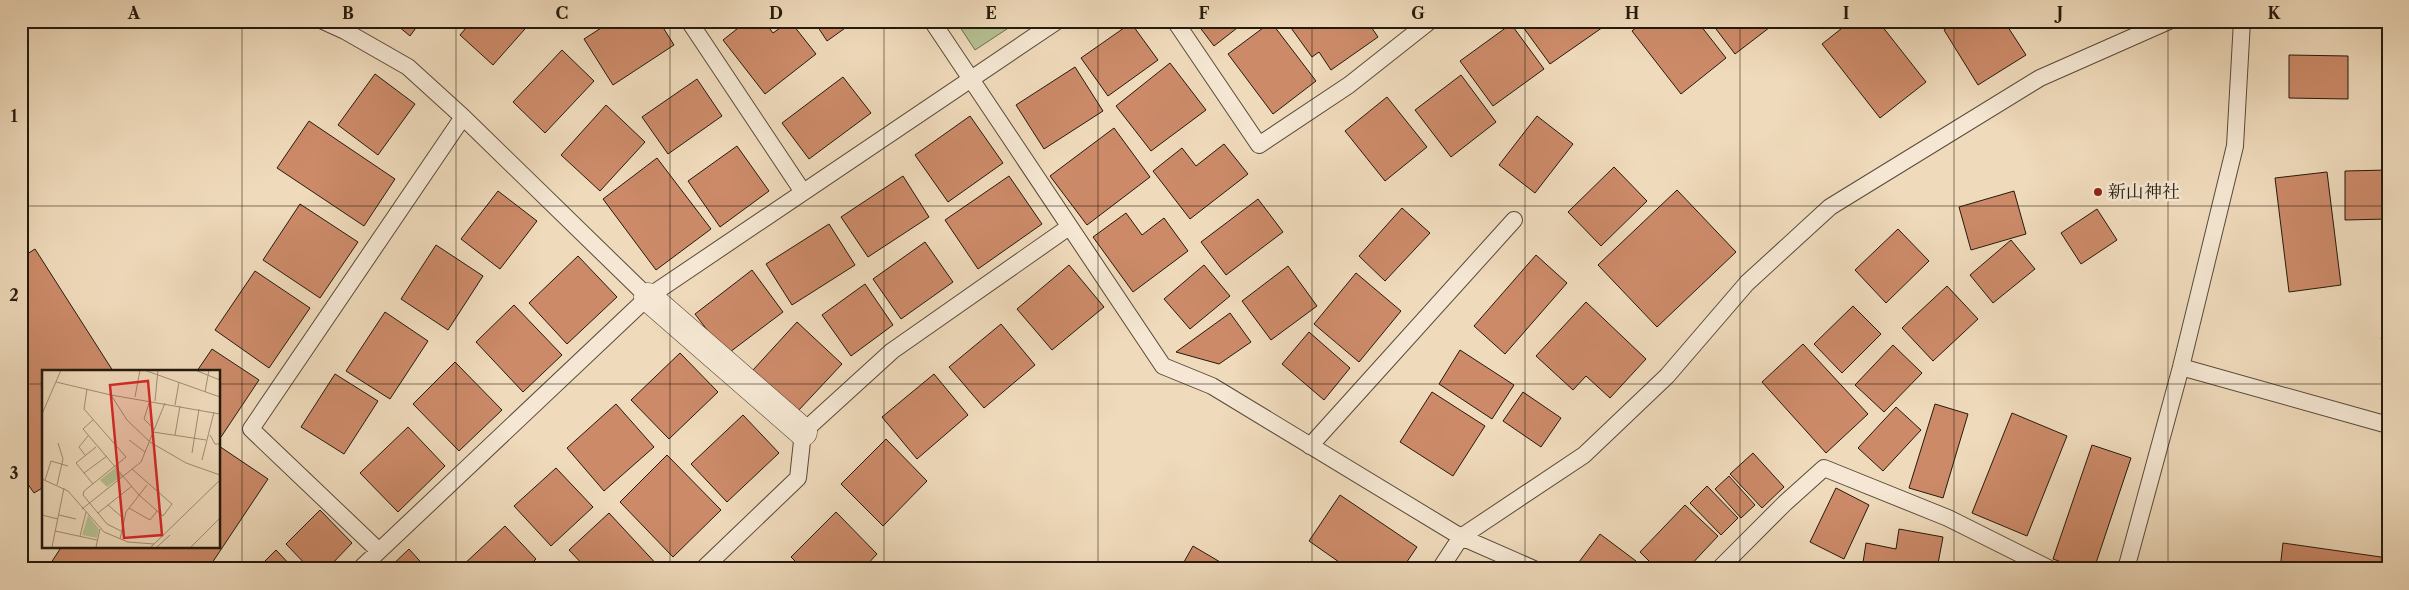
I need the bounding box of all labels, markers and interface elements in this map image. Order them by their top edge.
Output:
text: A [127,3,141,23]
text: B [342,3,354,23]
text: C [556,3,568,23]
text: D [769,3,783,23]
text: E [985,3,997,23]
text: F [1199,3,1210,23]
text: G [1411,3,1425,23]
text: H [1625,3,1639,23]
text: I [1843,3,1850,23]
text: J [2054,3,2063,23]
text: K [2268,3,2282,23]
text: 1 [10,106,18,126]
place label: 新山神社 [2108,181,2180,203]
marker: 新山神社 [2092,186,2104,198]
text: 2 [9,285,19,305]
inset map [42,370,220,548]
text: 3 [9,463,19,483]

